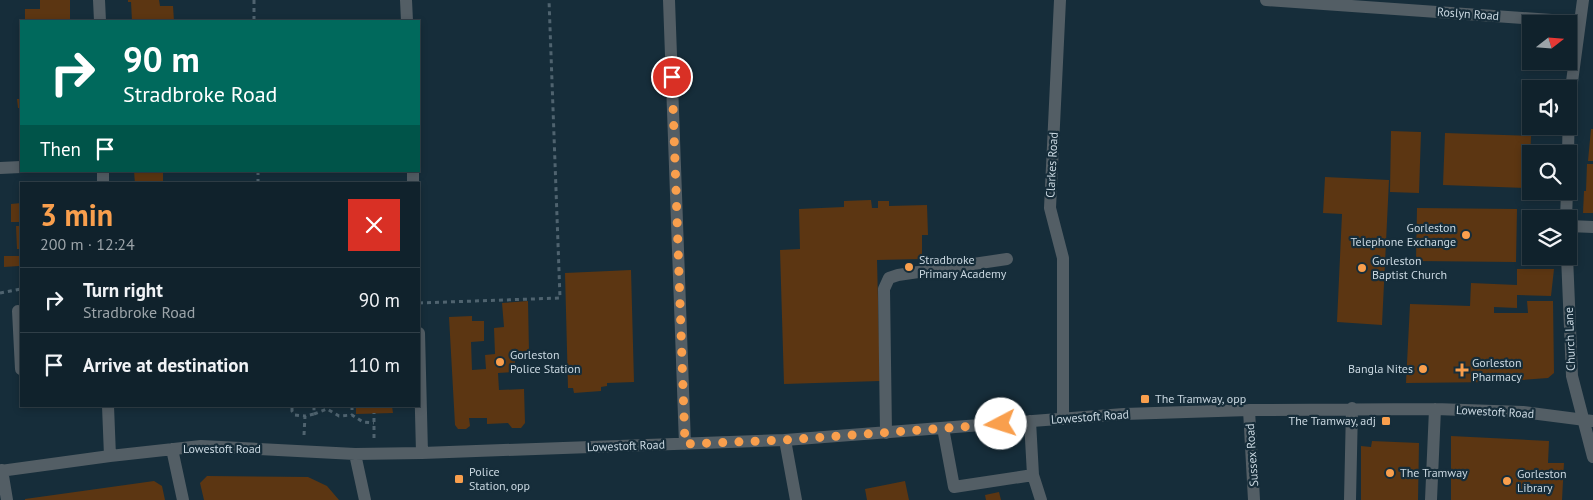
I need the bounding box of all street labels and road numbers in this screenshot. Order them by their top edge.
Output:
street label: Roslyn Road [1436,4,1500,23]
street label: Clarkes Road [1042,132,1061,198]
street label: Church Lane [1561,307,1578,371]
street label: Lowestoft Road [1456,402,1534,421]
street label: Lowestoft Road [1050,406,1129,427]
street label: Sussex Road [1242,423,1261,487]
street label: Lowestoft Road [587,437,665,454]
street label: Lowestoft Road [183,441,261,456]

